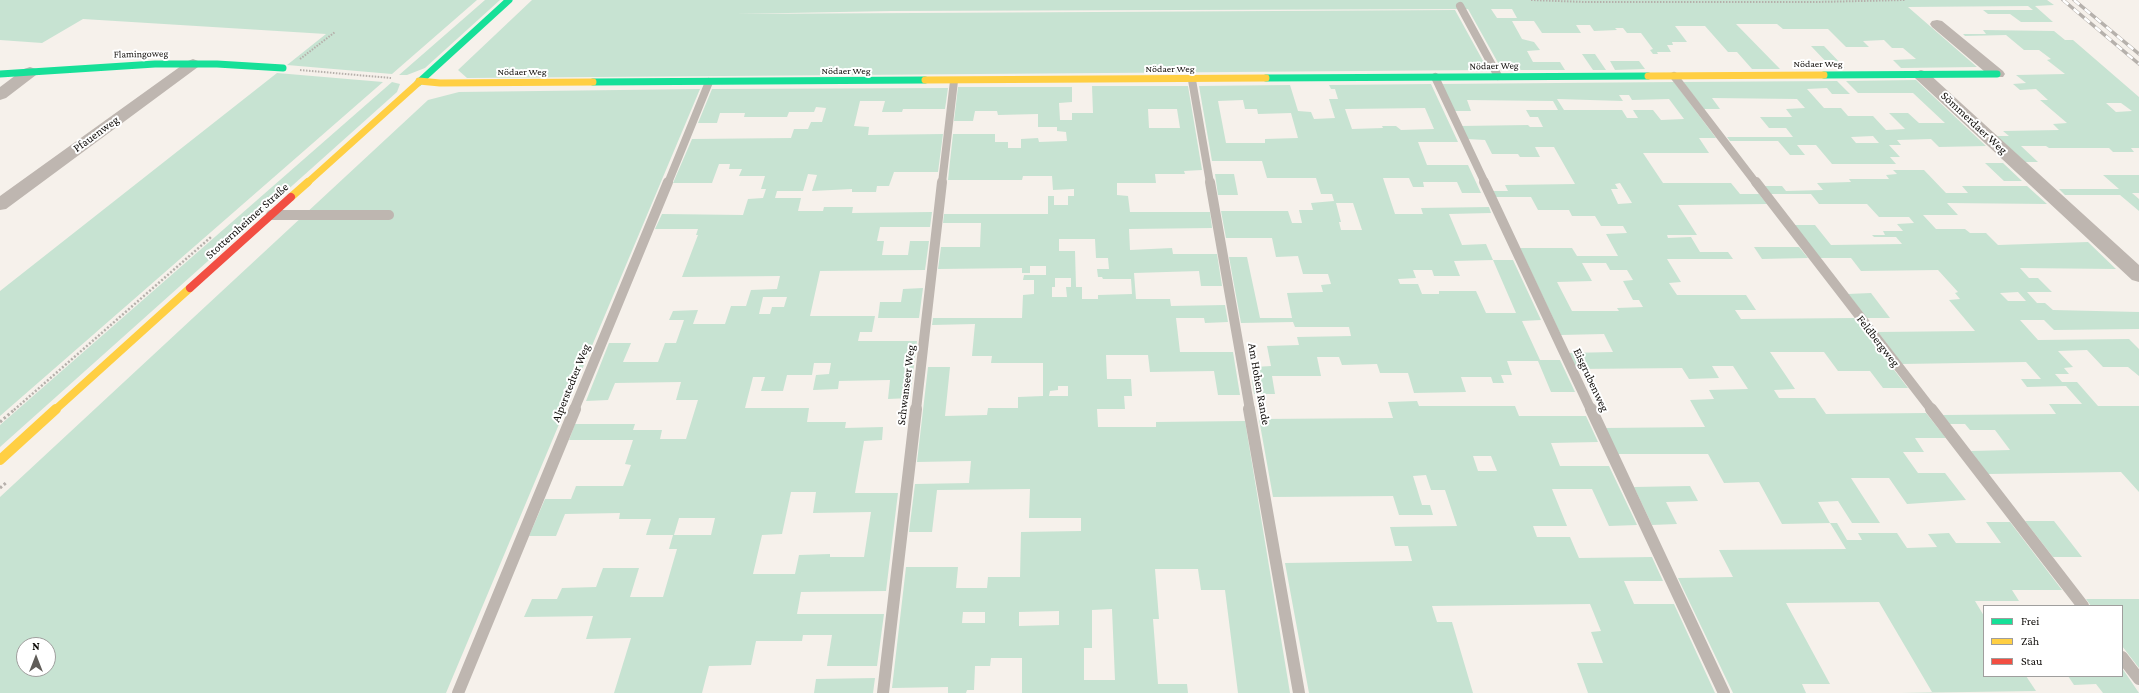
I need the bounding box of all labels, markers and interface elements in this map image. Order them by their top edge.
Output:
street label: Flamingoweg [114,48,168,60]
street label: Nödaer Weg [1793,58,1843,70]
street label: Nödaer Weg [1469,60,1519,72]
street label: Nödaer Weg [1145,63,1195,75]
street label: Nödaer Weg [821,65,871,77]
street label: Nödaer Weg [497,66,547,78]
street label: Sömmerdaer Weg [1938,89,2010,157]
street label: Pfauenweg [70,113,122,155]
street label: Stotternheimer Straße [203,180,291,262]
street label: Feldbergweg [1853,312,1903,370]
street label: Alperstedter Weg [549,342,593,424]
street label: Am Hohen Rande [1245,342,1273,426]
street label: Schwanseer Weg [894,344,918,426]
street label: Eisgrubenweg [1570,346,1612,414]
legend [1983,605,2123,677]
text: Frei [2021,614,2039,628]
text: Zäh [2021,634,2039,648]
north arrow [16,637,56,677]
text: N [32,640,40,652]
text: Stau [2021,654,2042,668]

